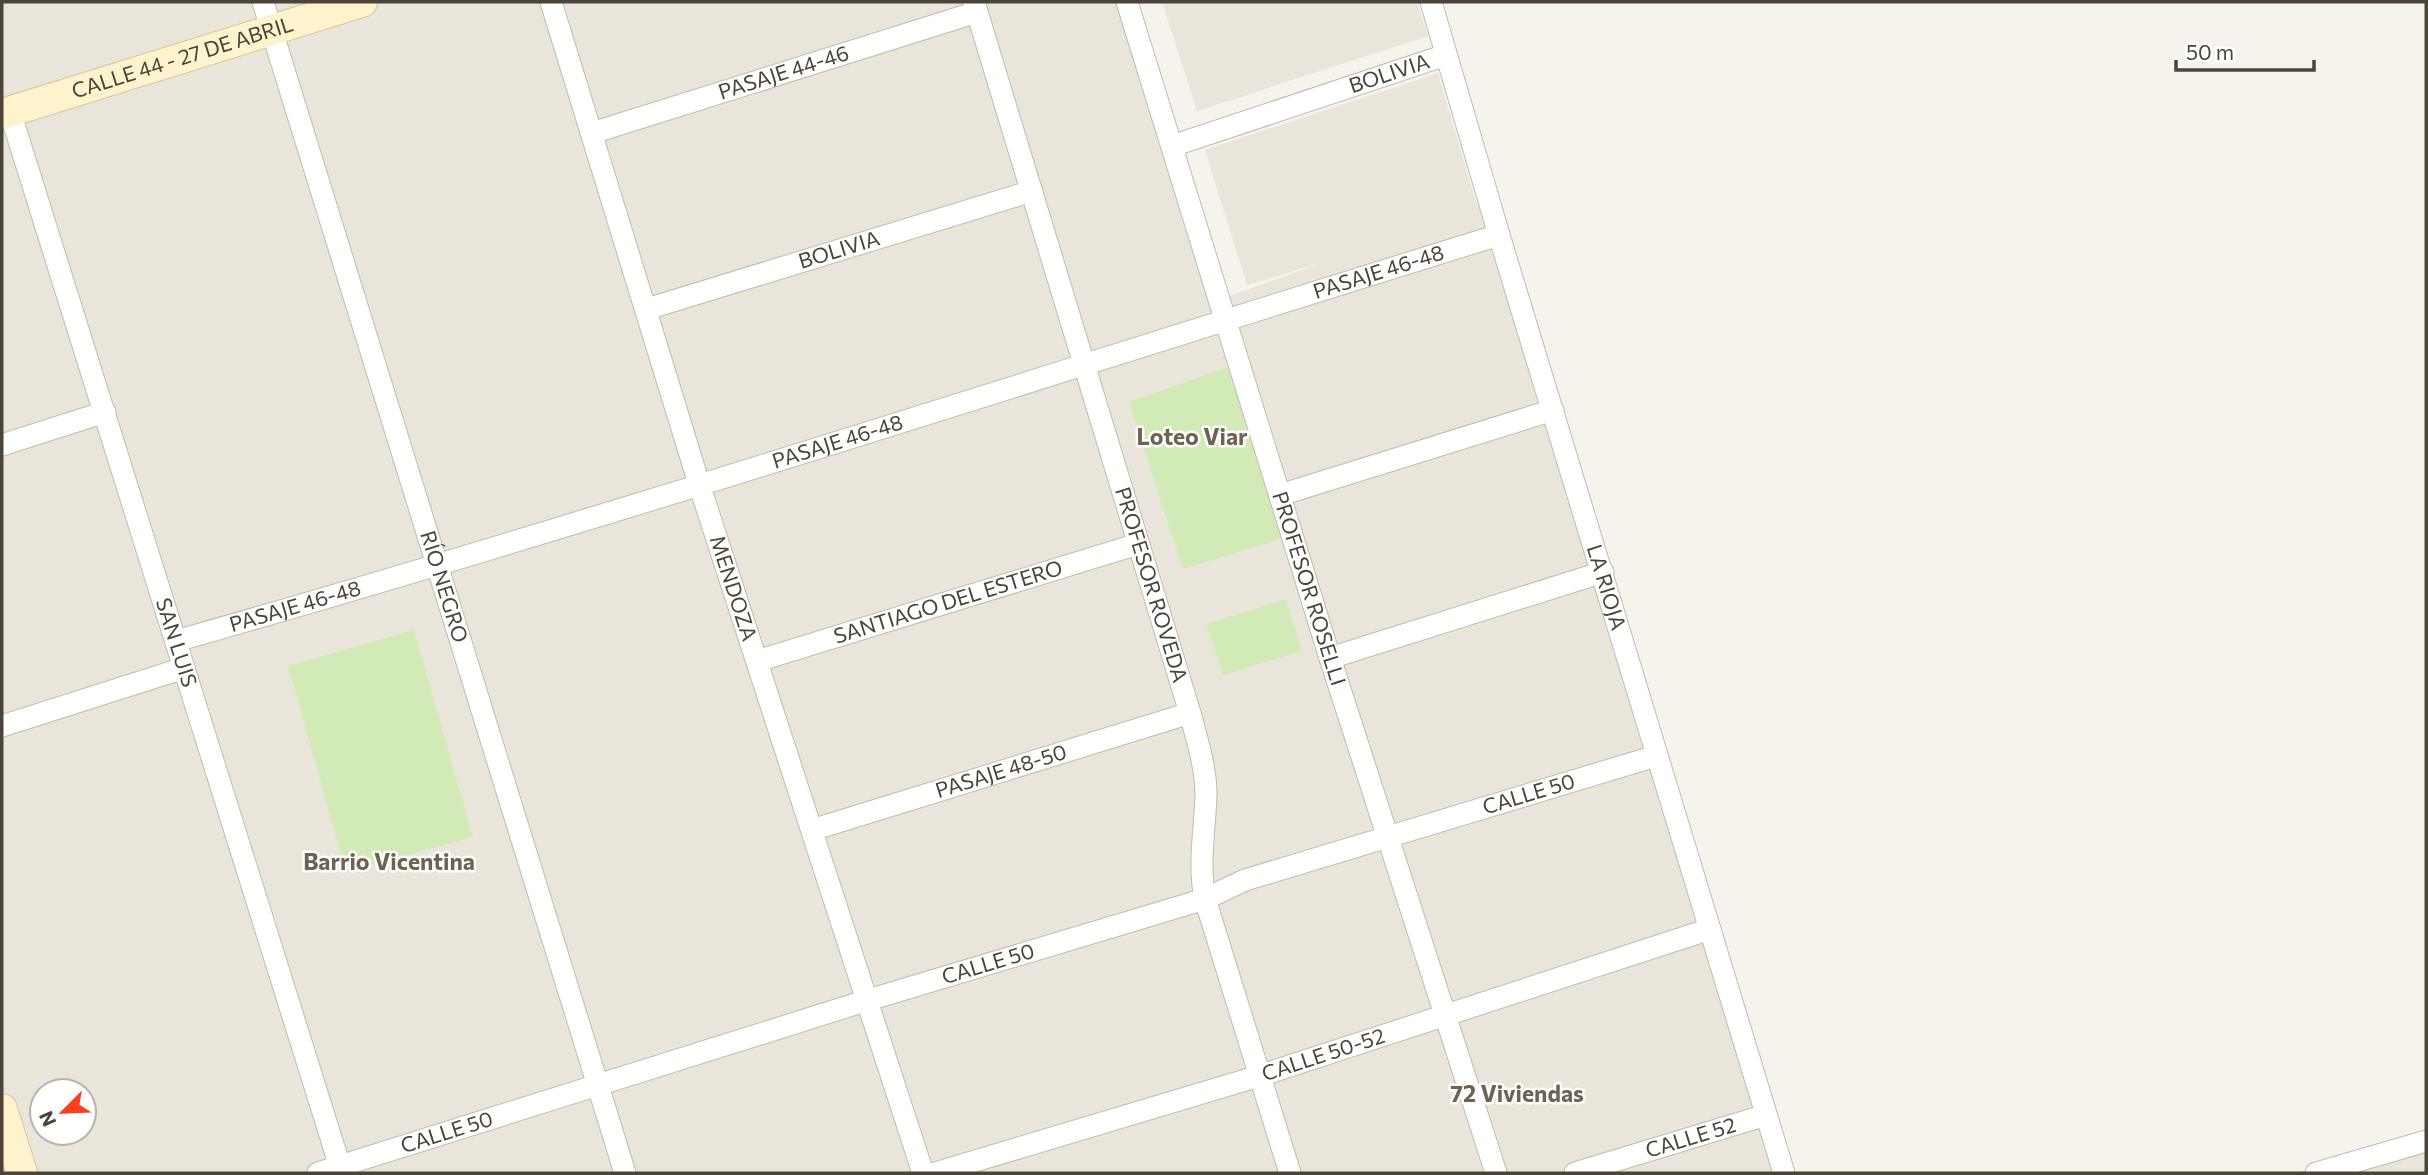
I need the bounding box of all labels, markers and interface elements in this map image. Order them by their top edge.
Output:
street label: CALLE 44 - 27 DE ABRIL [68,10,296,103]
scale bar [2176,28,2314,72]
street label: PASAJE 44-46 [715,39,852,104]
text: 50 m [2186,39,2234,64]
street label: BOLIVIA [1345,47,1432,97]
street label: BOLIVIA [795,224,882,273]
street label: PASAJE 46-48 [1310,239,1447,303]
street label: PASAJE 46-48 [769,408,906,473]
district label: Loteo Viar [1136,422,1248,450]
street label: PROFESOR ROVEDA [1111,484,1194,685]
street label: PROFESOR ROSELLI [1268,488,1352,688]
street label: RÍO NEGRO [416,527,474,645]
street label: MENDOZA [706,532,763,644]
street label: LA RIOJA [1583,541,1632,633]
street label: SANTIAGO DEL ESTERO [830,554,1065,648]
street label: PASAJE 46-48 [226,574,363,636]
street label: SAN LUIS [152,595,203,690]
street label: PASAJE 48-50 [932,738,1069,802]
street label: CALLE 50 [1479,767,1577,819]
district label: Barrio Vicentina [303,847,475,875]
street label: CALLE 50 [939,937,1037,988]
street label: CALLE 50-52 [1258,1022,1388,1085]
north arrow [28,1077,98,1147]
district label: 72 Viviendas [1450,1079,1584,1107]
street label: CALLE 50 [397,1105,496,1157]
text: N [34,1108,60,1130]
street label: CALLE 52 [1642,1111,1739,1162]

